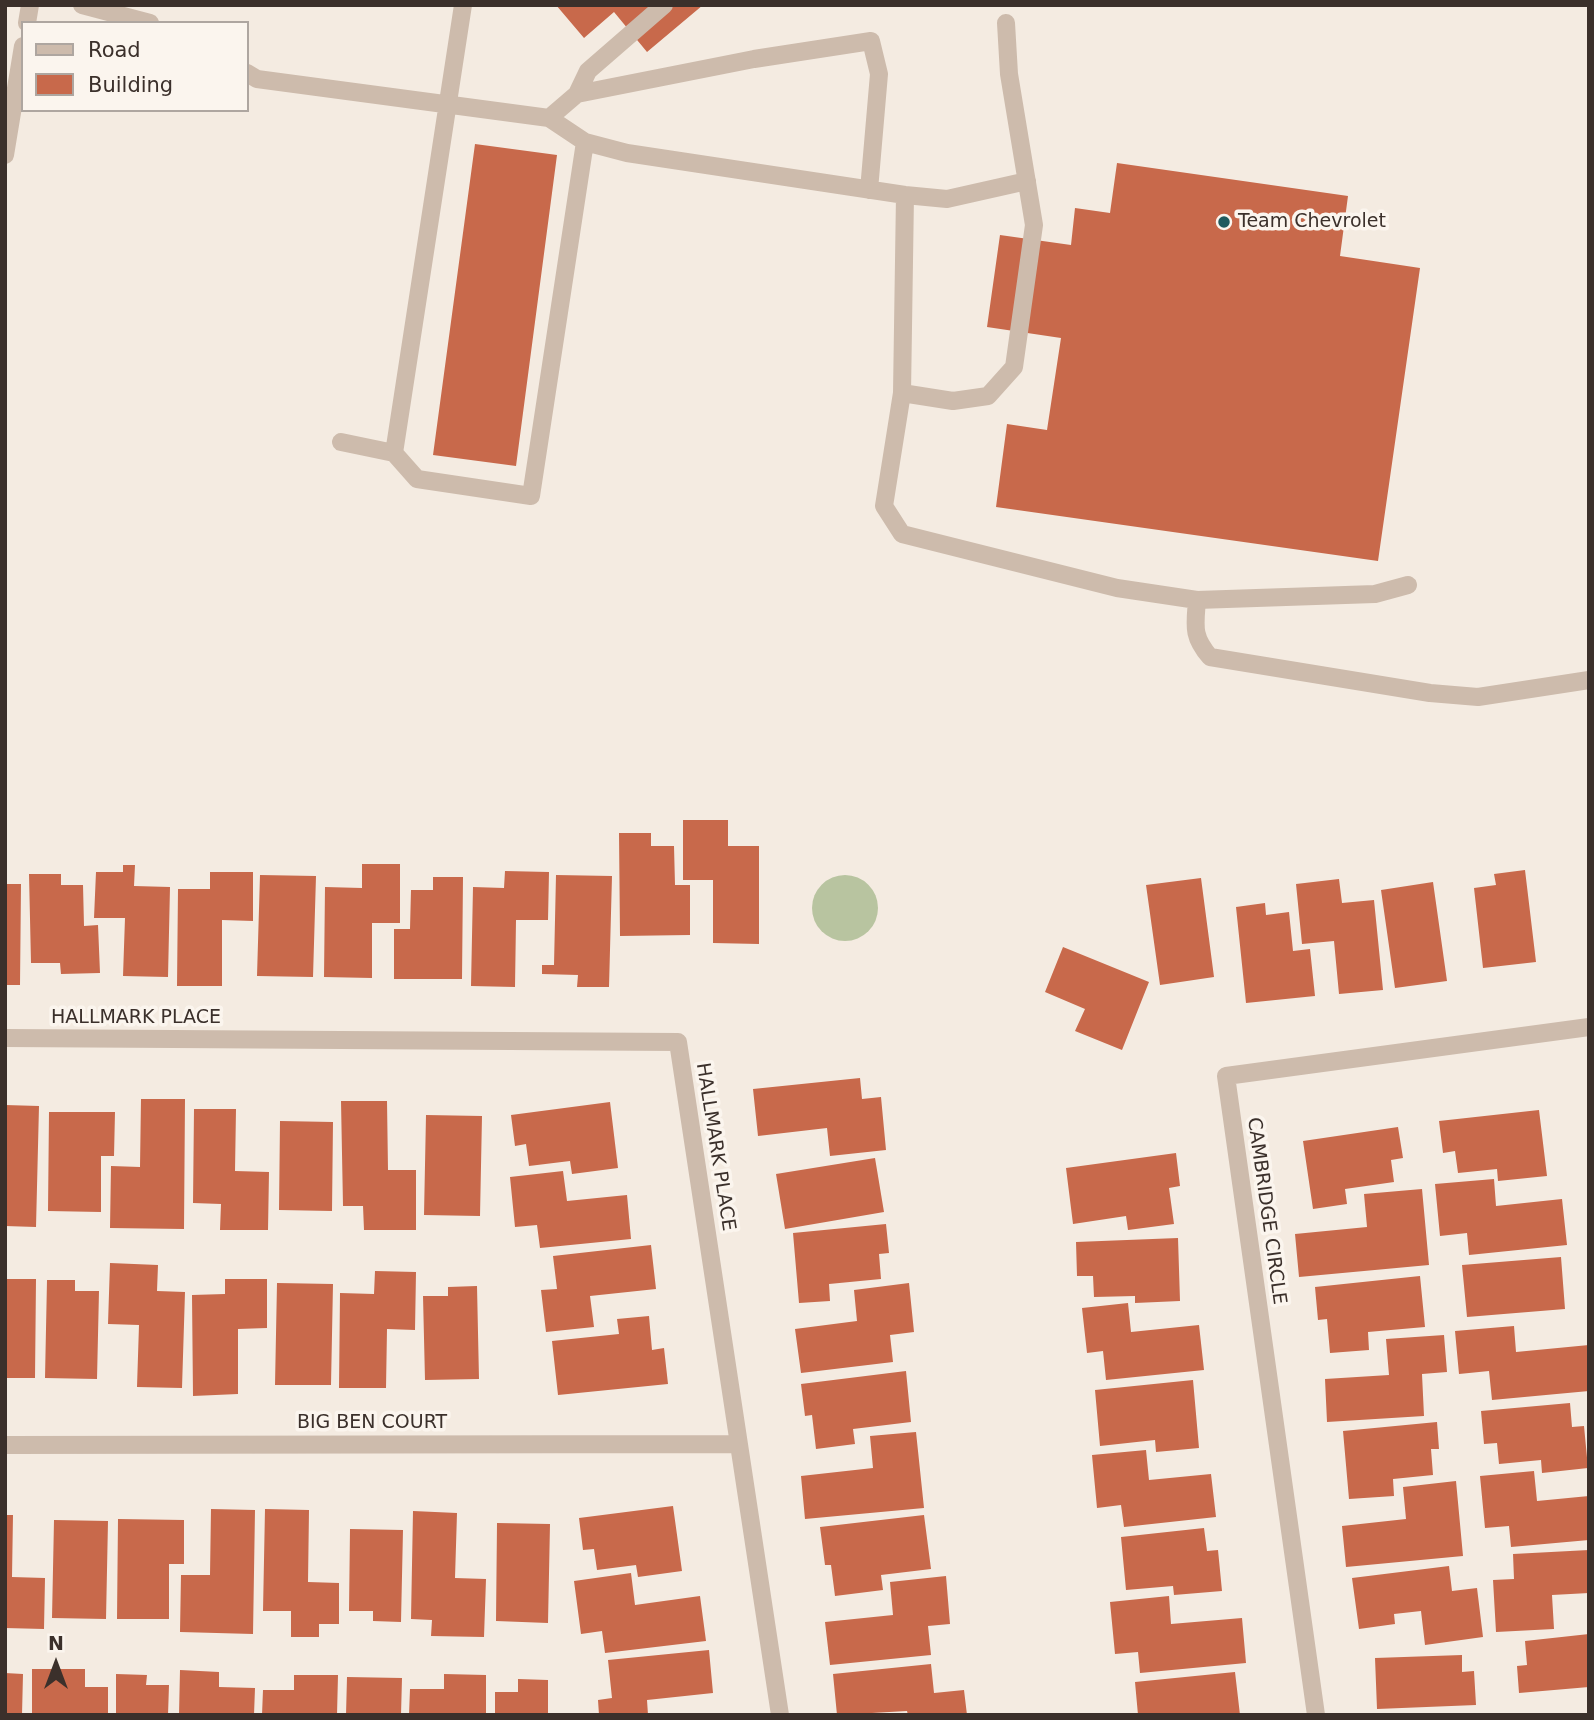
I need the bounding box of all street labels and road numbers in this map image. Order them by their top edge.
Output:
street label: HALLMARK PLACE [51,1007,221,1029]
street label: HALLMARK PLACE [690,1061,740,1233]
street label: CAMBRIDGE CIRCLE [1242,1116,1290,1306]
street label: BIG BEN COURT [297,1412,447,1434]

